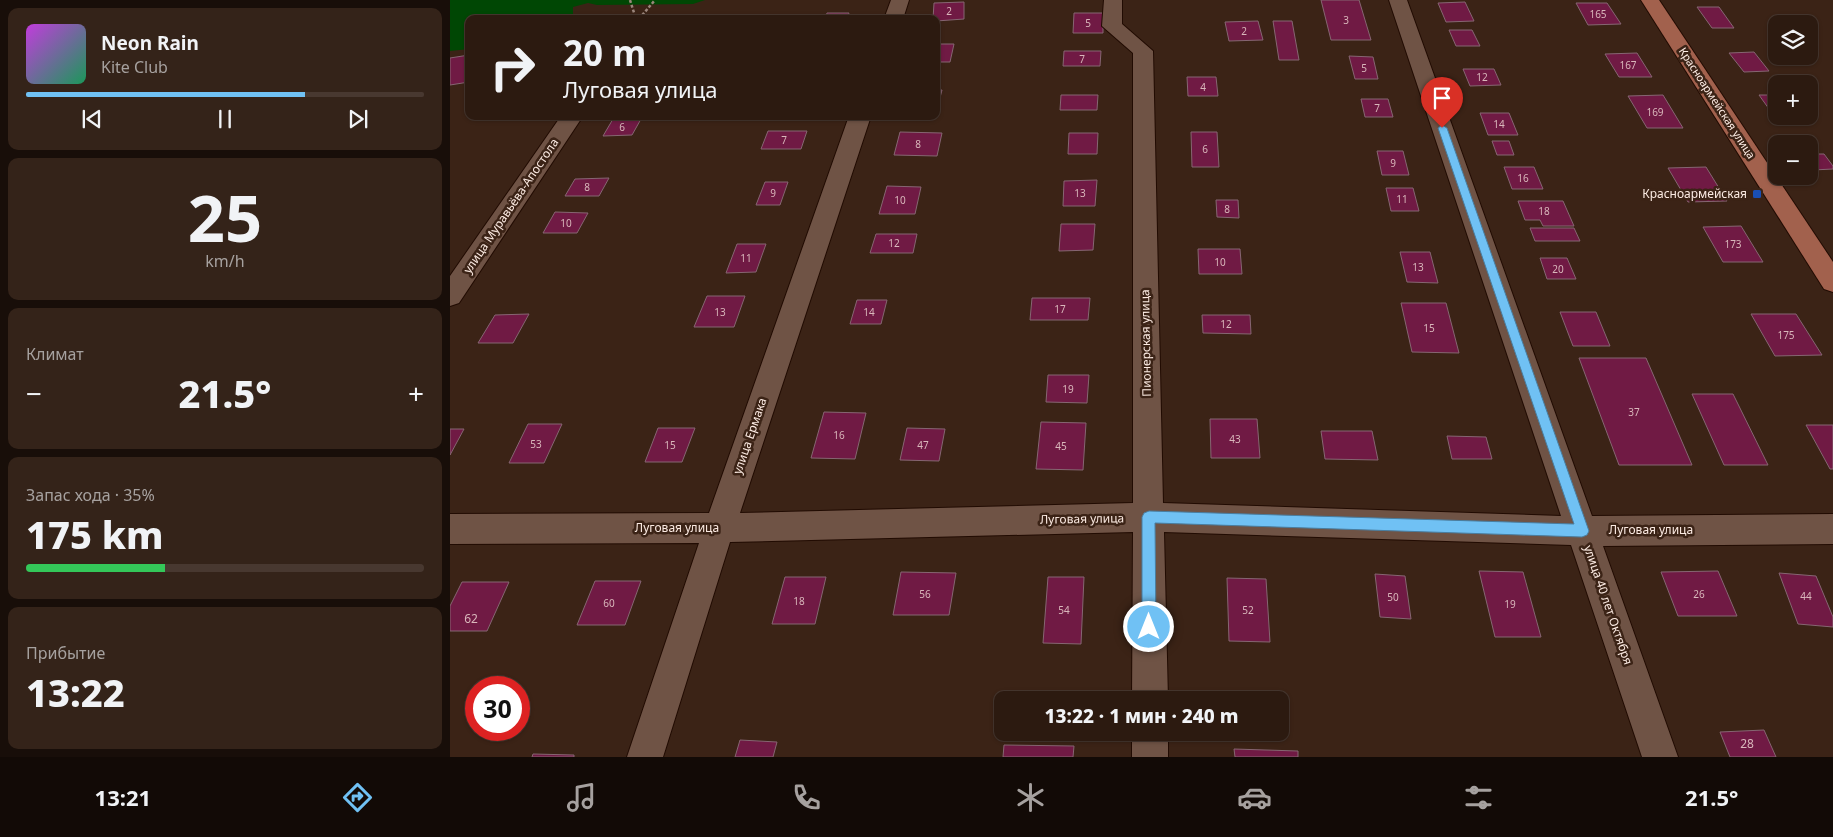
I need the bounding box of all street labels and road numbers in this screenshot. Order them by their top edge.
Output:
street label: Красноармейская улица [1676,44,1759,161]
street label: улица Муравьёва-Апостола [459,135,562,277]
street label: Пионерская улица [1136,289,1155,397]
street label: улица Ермака [728,395,771,476]
street label: Луговая улица [1040,509,1124,528]
street label: Луговая улица [635,519,719,536]
street label: Луговая улица [1609,521,1693,538]
street label: улица 40 лет Октября [1580,543,1637,667]

